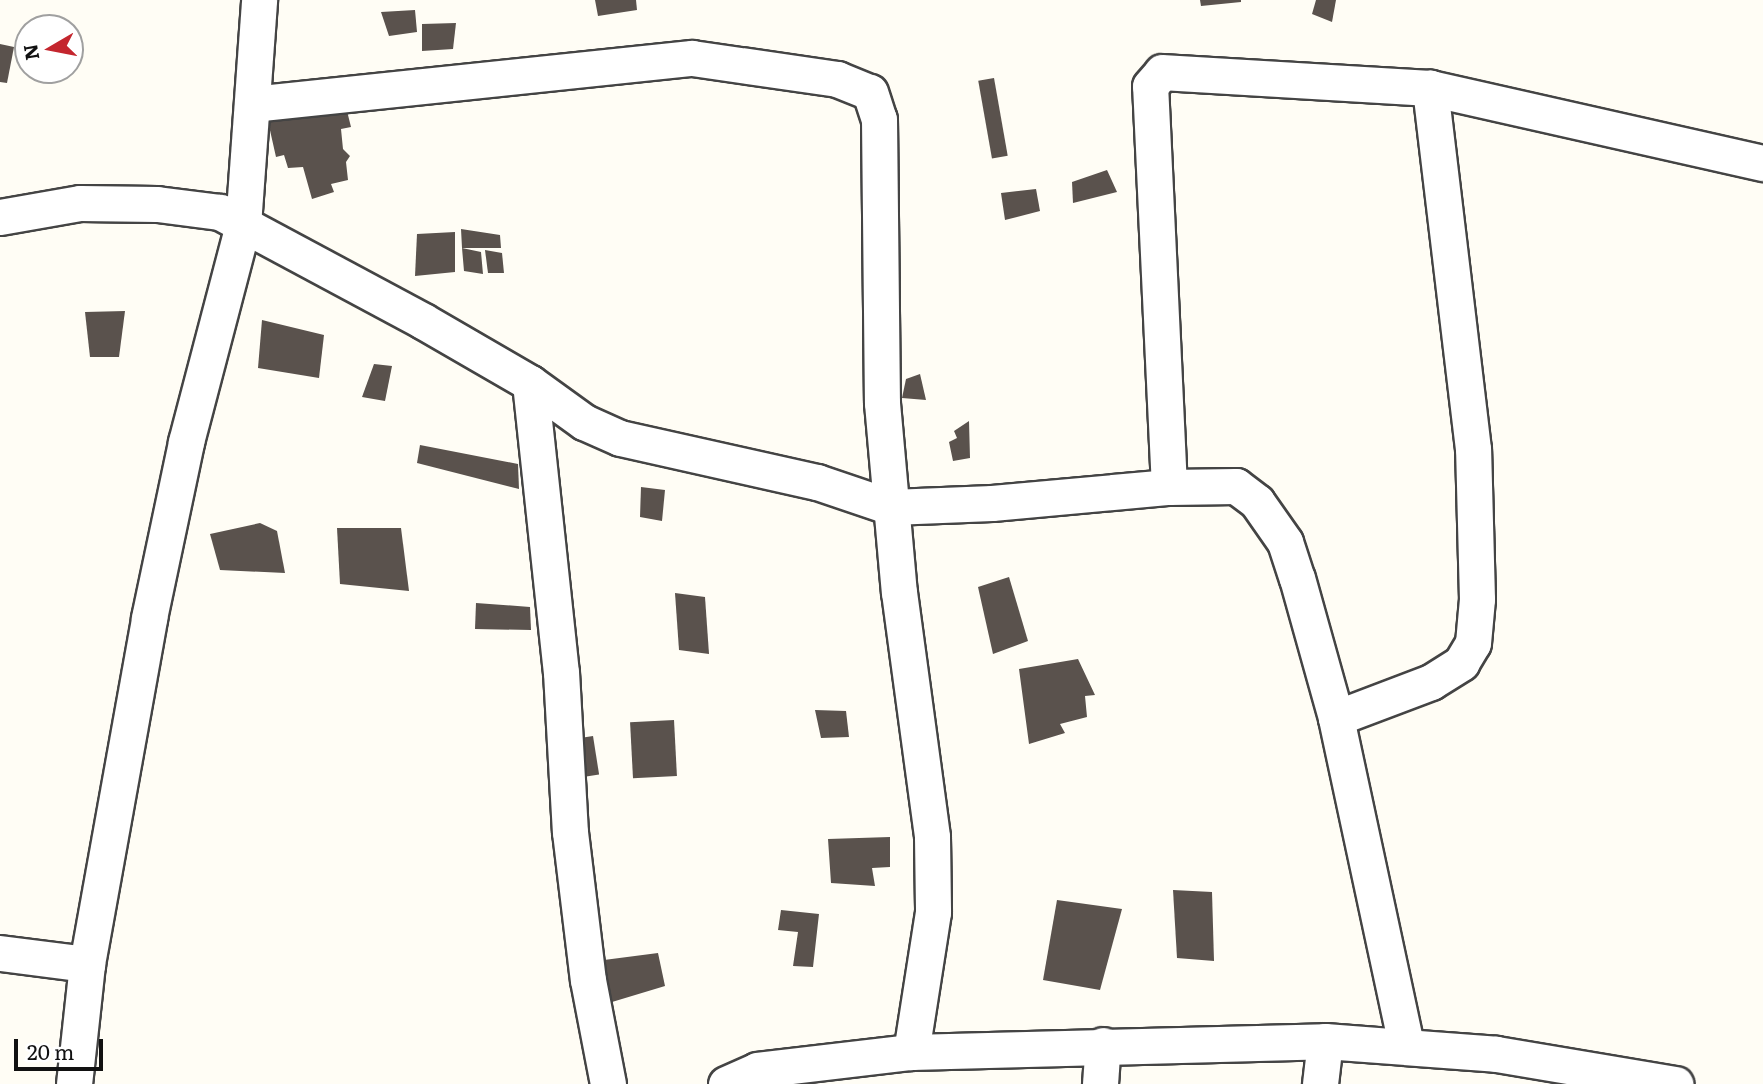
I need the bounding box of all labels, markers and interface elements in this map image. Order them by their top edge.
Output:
north arrow [14,14,84,84]
text: N [15,42,45,63]
scale bar [18,1024,107,1068]
text: 20 m [27,1035,74,1066]

